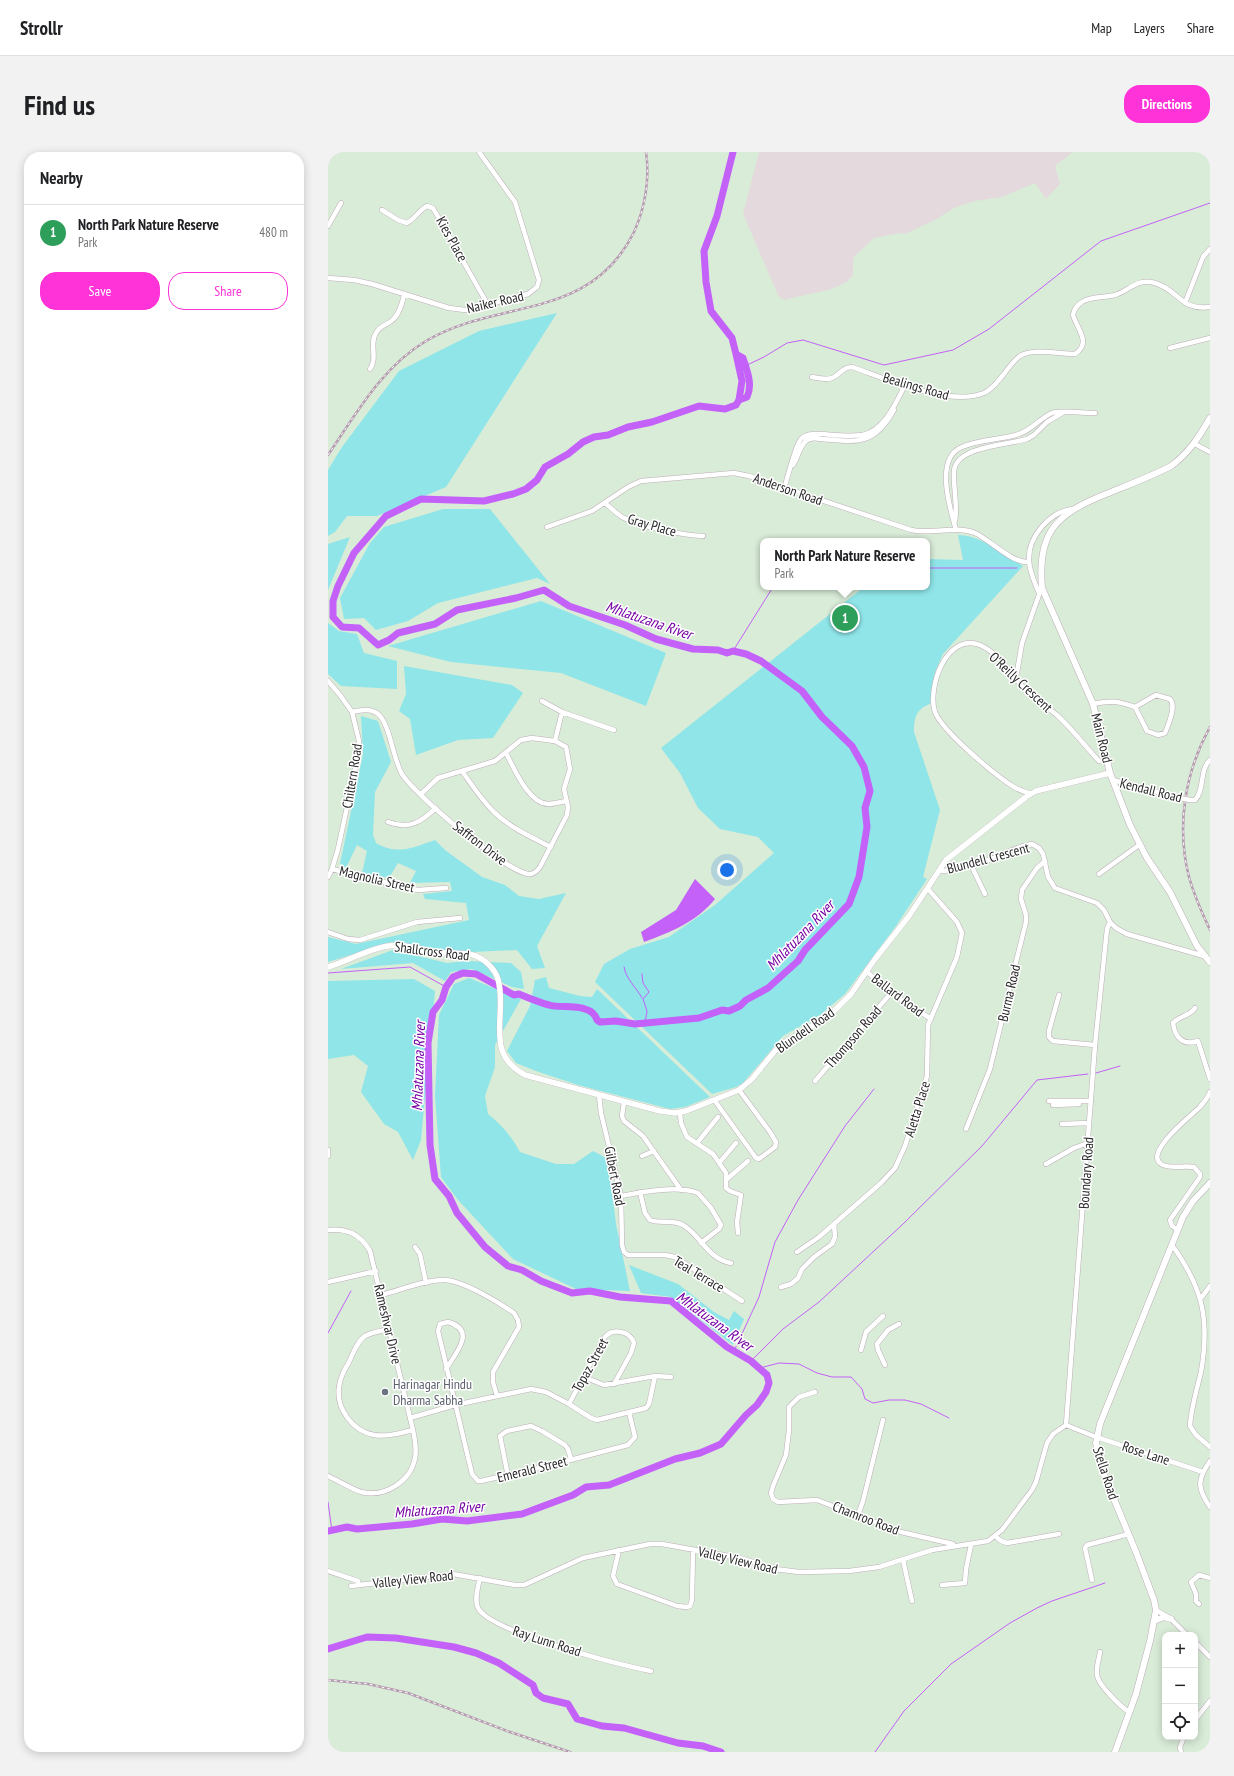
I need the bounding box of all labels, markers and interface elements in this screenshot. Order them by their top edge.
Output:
text: Strollr [20,16,63,40]
text: Map [1091,19,1112,37]
text: Layers [1134,19,1165,37]
text: Share [1187,19,1214,37]
button: Directions [1124,85,1210,123]
text: Find us [24,86,95,123]
text: Nearby [40,167,83,189]
street label: Kies Place [432,213,472,265]
text: North Park Nature Reserve [78,215,219,234]
text: 1 [50,224,56,241]
text: 480 m [259,224,288,241]
text: Park [78,234,97,251]
button: Save [40,272,160,310]
button: Share [168,272,288,310]
street label: Naiker Road [465,287,525,317]
street label: Bealings Road [881,368,951,404]
street label: Anderson Road [751,469,825,509]
street label: Gray Place [626,509,679,541]
popup [760,538,930,590]
text: North Park Nature Reserve [775,546,916,565]
text: Park [775,565,794,582]
water label: Mhlatuzana River [603,596,696,644]
pin: 1 [832,603,858,633]
street label: O'Reilly Crescent [986,648,1057,716]
street label: Main Road [1087,711,1117,765]
street label: Chiltern Road [338,742,366,810]
street label: Kendall Road [1118,774,1184,806]
street label: Saffron Drive [449,817,511,869]
street label: Blundell Crescent [945,838,1031,878]
your location [717,860,737,880]
street label: Magnolia Street [338,862,416,896]
water label: Mhlatuzana River [762,895,839,974]
street label: Shallcross Road [393,937,471,965]
street label: Burma Road [994,963,1024,1023]
street label: Ballard Road [868,969,928,1021]
street label: Thompson Road [821,1002,885,1072]
street label: Blundell Road [772,1003,838,1057]
water label: Mhlatuzana River [407,1019,429,1111]
street label: Aletta Place [900,1079,934,1139]
street label: Boundary Road [1075,1136,1097,1210]
street label: Gilbert Road [600,1145,630,1207]
street label: Teal Terrace [670,1252,728,1296]
street label: Rameshvar Drive [370,1282,406,1366]
water label: Mhlatuzana River [673,1287,759,1356]
street label: Topaz Street [568,1335,612,1395]
place label: Harinagar Hindu Dharma Sabha [393,1375,472,1409]
marker: Harinagar Hindu Dharma Sabha [380,1387,390,1397]
street label: Rose Lane [1120,1437,1172,1469]
street label: Stella Road [1089,1444,1123,1502]
street label: Emerald Street [495,1452,569,1486]
water label: Mhlatuzana River [393,1496,486,1522]
street label: Chamroo Road [830,1497,902,1539]
street label: Valley View Road [695,1542,780,1578]
street label: Valley View Road [371,1566,454,1592]
street label: Ray Lunn Road [510,1621,584,1661]
map controls [1162,1632,1198,1740]
button: + [1162,1632,1198,1668]
button: − [1162,1668,1198,1704]
button: locate [1162,1704,1198,1740]

